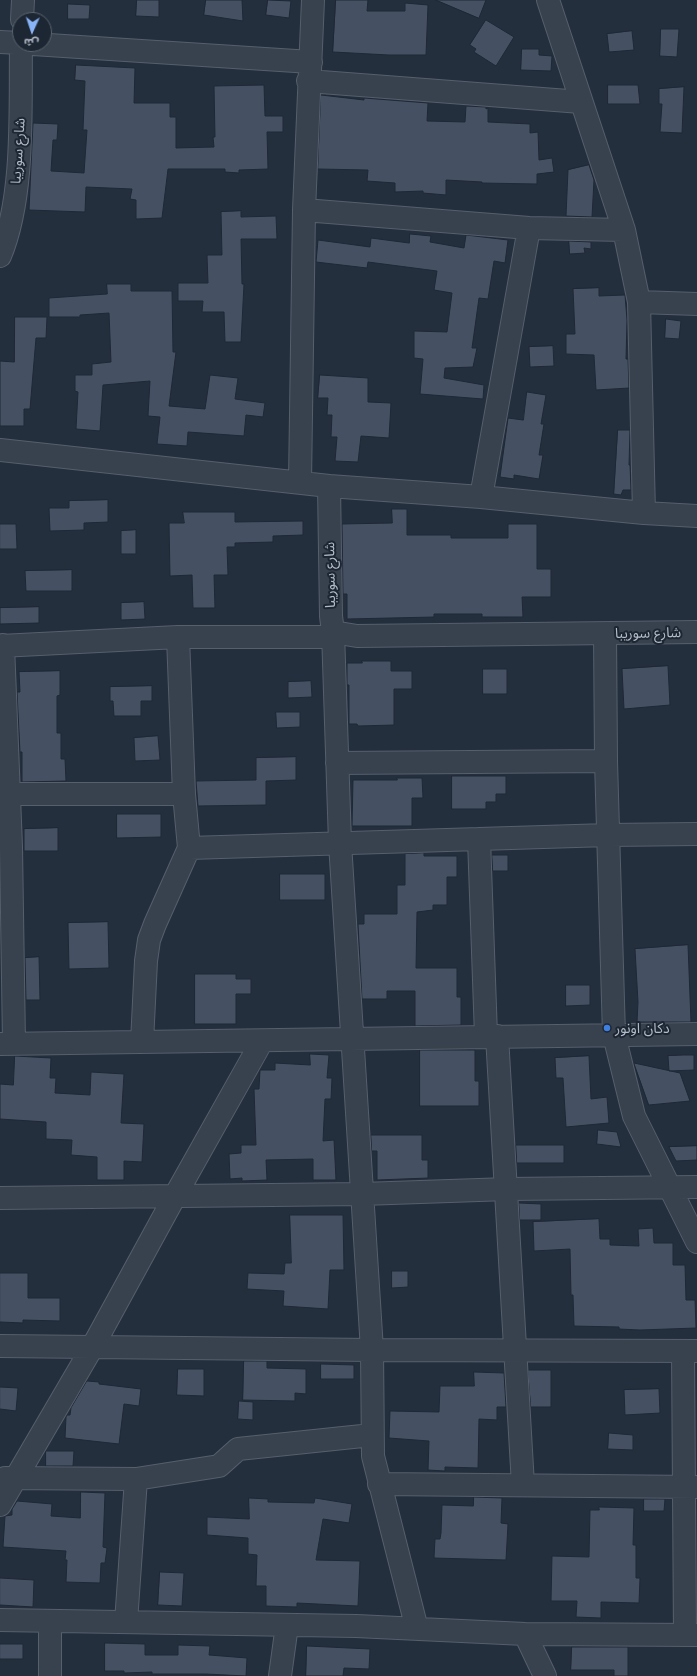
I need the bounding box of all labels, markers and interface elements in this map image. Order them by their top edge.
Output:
north arrow [12,12,52,52]
text: ش [24,37,39,50]
street label: شارع سوريبا [7,117,29,185]
street label: شارع سوريبا [321,542,339,608]
street label: شارع سوريبا [615,624,681,642]
place label: دكان اونور [615,1020,670,1036]
marker: دكان اونور [602,1023,612,1033]

